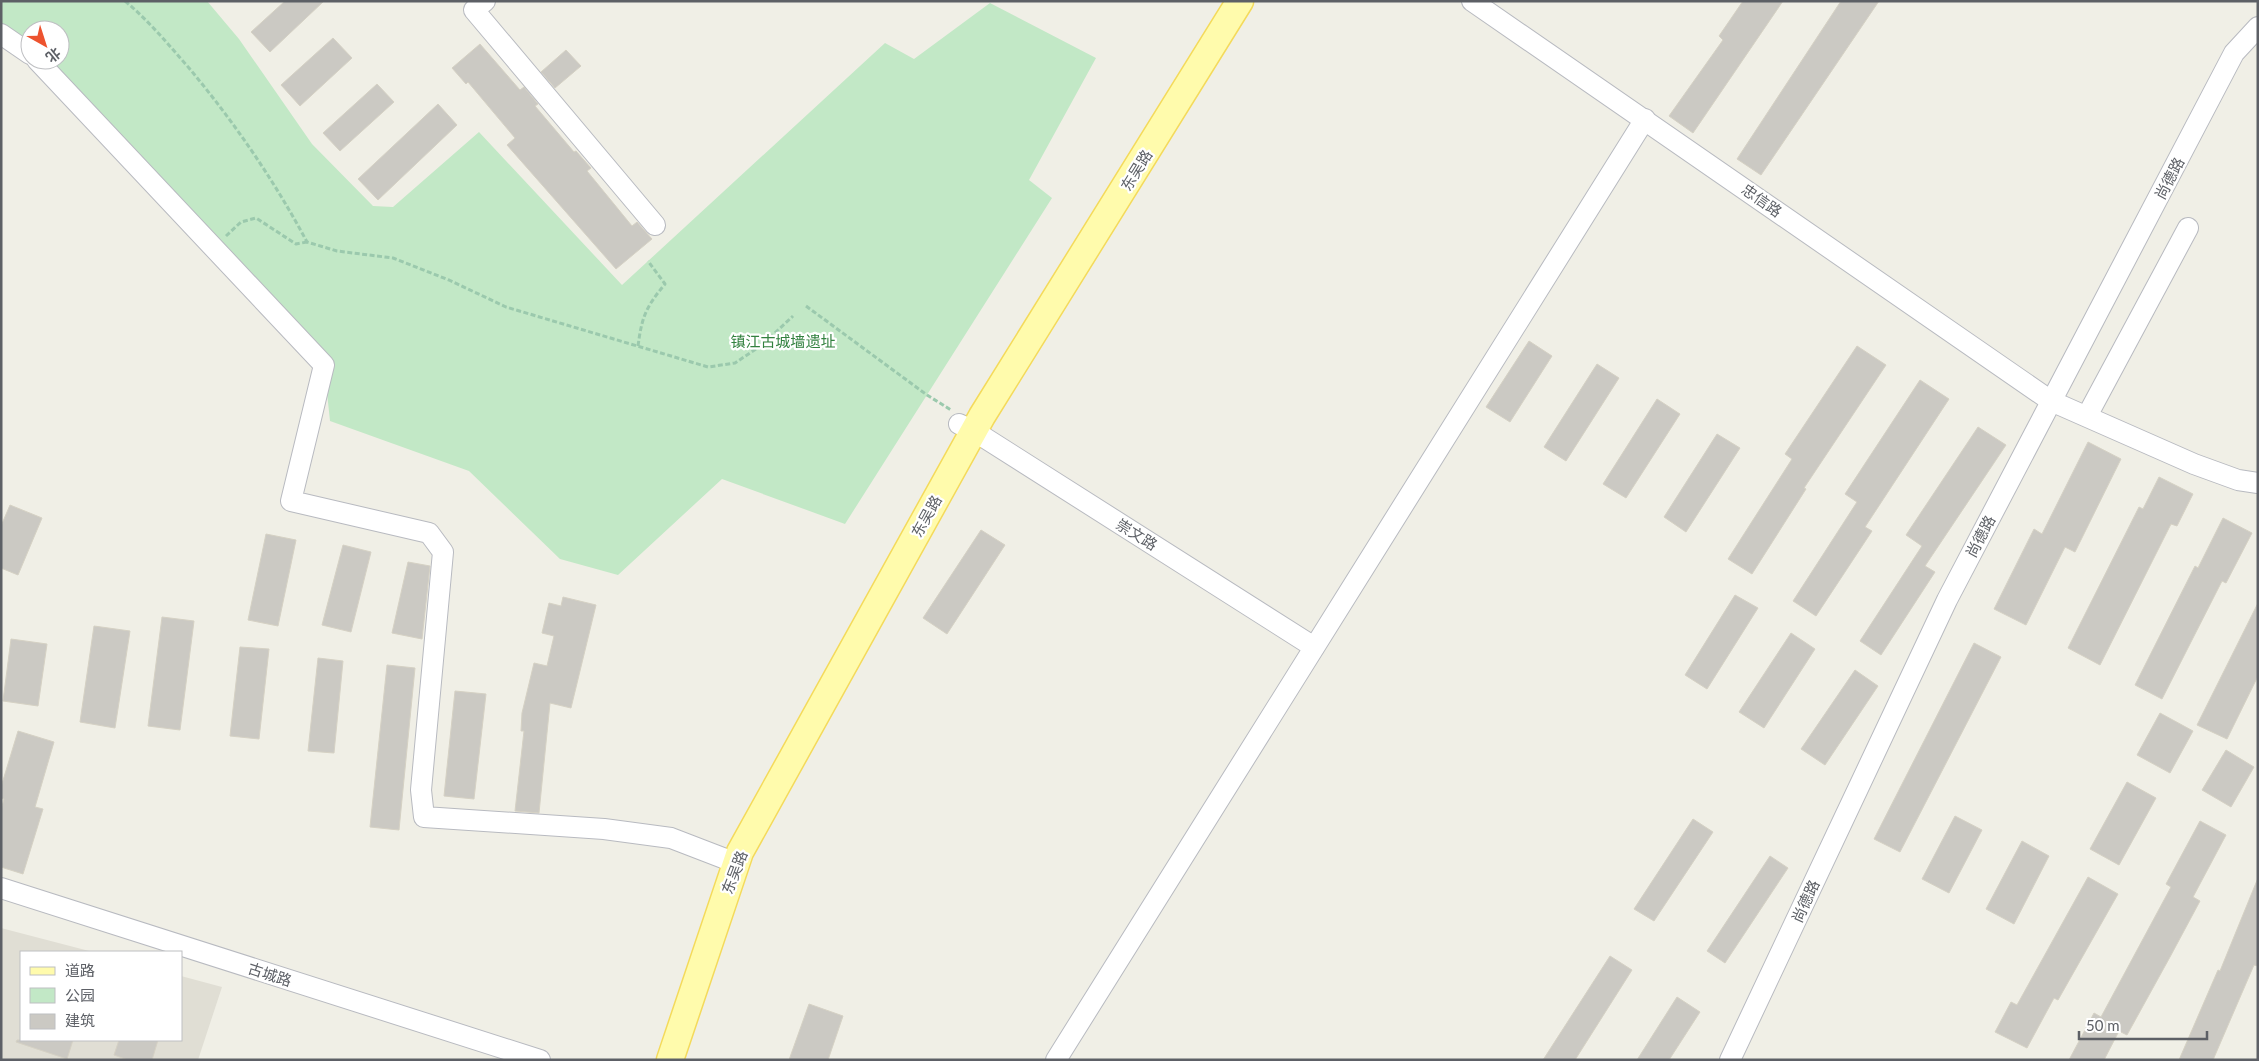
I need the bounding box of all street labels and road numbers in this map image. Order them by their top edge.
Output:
street label: 东吴路 [1116,146,1156,194]
street label: 尚德路 [2150,154,2188,202]
street label: 忠信路 [1738,180,1786,220]
street label: 东吴路 [907,492,945,540]
street label: 尚德路 [1961,512,1999,560]
street label: 崇文路 [1113,514,1161,554]
street label: 东吴路 [718,848,750,896]
street label: 尚德路 [1787,877,1823,925]
street label: 古城路 [246,958,294,990]

